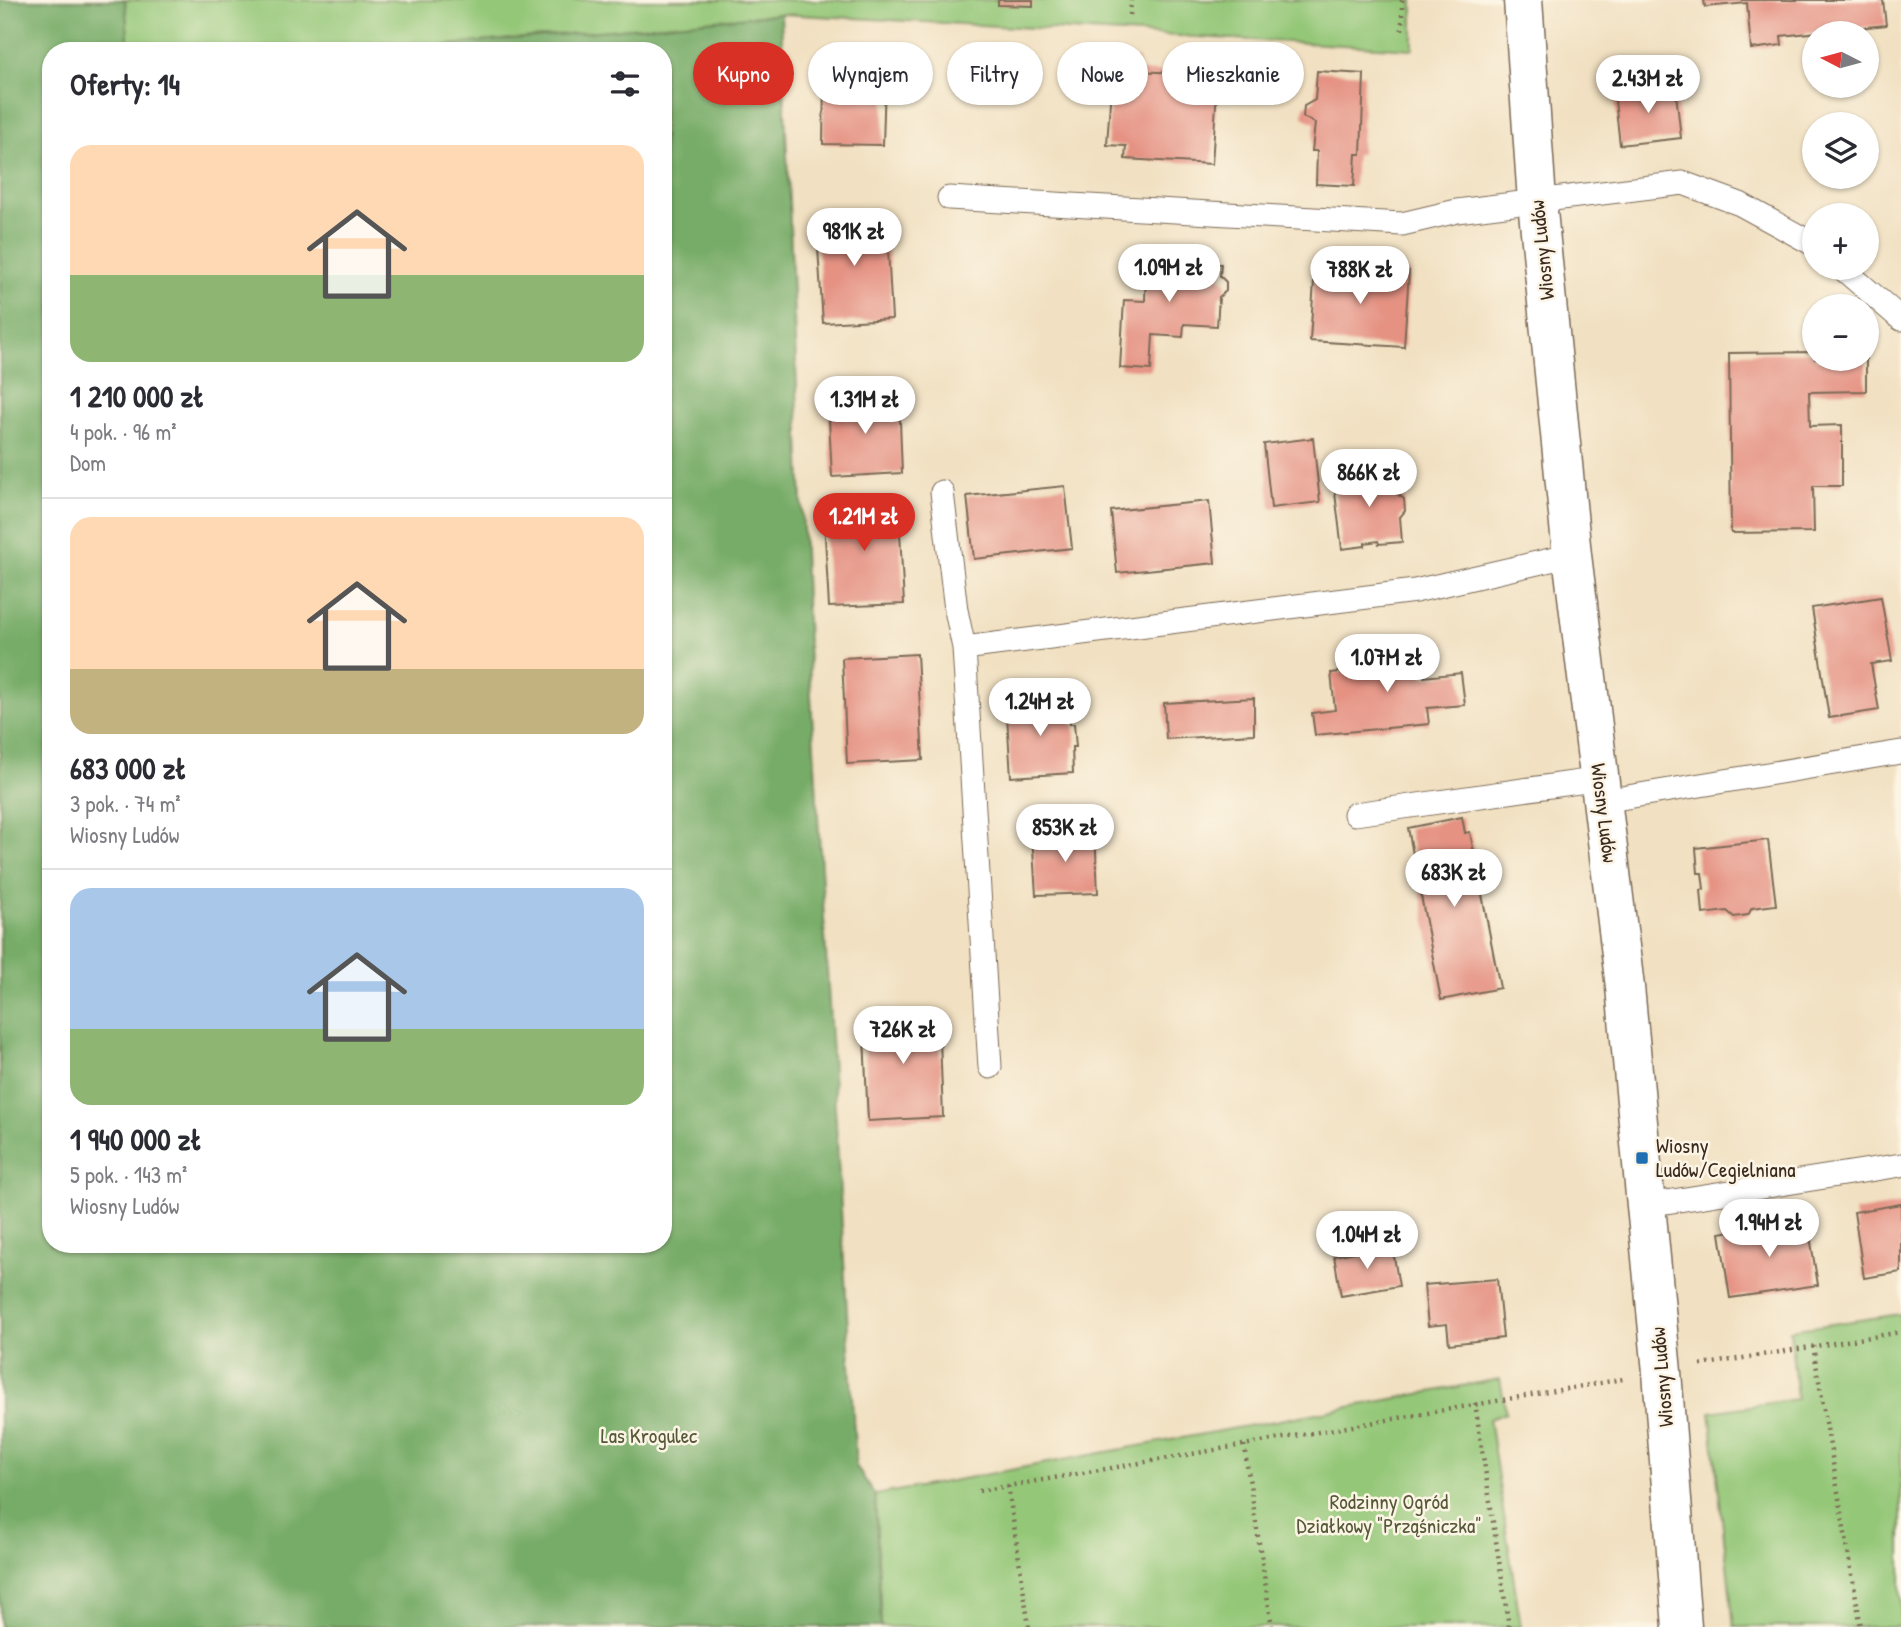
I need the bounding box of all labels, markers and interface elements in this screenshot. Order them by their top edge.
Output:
north arrow [1802,21,1880,98]
map controls [1802,21,1879,371]
chip: Kupno [693,42,794,105]
chip: Wynajem [808,42,933,105]
chip: Filtry [947,42,1043,105]
chip: Nowe [1057,42,1148,105]
chip: Mieszkanie [1162,42,1304,105]
pin: 2.43M zł [1576,55,1720,115]
text: 2.43M zł [1612,62,1684,93]
text: Oferty: 14 [70,64,180,104]
icon: filters [606,65,644,103]
button: layers [1802,112,1879,189]
icon: home [294,191,420,317]
street label: Wiosny Ludów [1522,199,1561,301]
button: + [1802,203,1879,280]
pin: 981K zł [789,208,919,268]
text: 981K zł [823,215,885,246]
pin: 1.09M zł [1097,244,1241,304]
pin: 788K zł [1295,246,1425,306]
text: 1.09M zł [1134,251,1204,282]
text: 788K zł [1326,253,1394,284]
button: − [1802,294,1879,371]
text: 1 210 000 zł [70,376,205,416]
pin: 1.31M zł [793,376,937,436]
text: 1.31M zł [830,383,900,414]
text: 4 pok. · 96 m² [70,416,177,447]
text: Dom [70,447,106,478]
pin: 866K zł [1304,449,1434,509]
text: 866K zł [1337,456,1401,487]
pin: 1.21M zł [792,494,936,553]
text: 1.21M zł [829,500,899,531]
icon: home [294,563,420,689]
pin: 1.07M zł [1315,634,1459,694]
text: 1.07M zł [1351,641,1423,672]
pin: 1.24M zł [968,678,1112,738]
text: 1.24M zł [1005,685,1075,716]
text: 683 000 zł [70,748,187,788]
street label: Wiosny Ludów [1584,762,1625,865]
text: 3 pok. · 74 m² [70,788,181,819]
pin: 853K zł [1000,804,1130,864]
text: 853K zł [1032,811,1098,842]
text: Wiosny Ludów [70,819,180,850]
pin: 683K zł [1389,850,1519,909]
text: 683K zł [1421,856,1487,887]
icon: home [294,934,420,1060]
pin: 726K zł [838,1006,968,1066]
text: 726K zł [869,1013,937,1044]
text: 1 940 000 zł [70,1119,202,1159]
place label: Wiosny Ludów/Cegielniana [1656,1131,1795,1184]
marker: Wiosny Ludów/Cegielniana [1634,1150,1650,1166]
text: 5 pok. · 143 m² [70,1159,187,1190]
text: Wiosny Ludów [70,1190,180,1221]
pin: 1.94M zł [1697,1200,1841,1259]
text: 1.94M zł [1735,1206,1803,1237]
pin: 1.04M zł [1295,1212,1439,1271]
text: 1.04M zł [1332,1218,1402,1249]
street label: Wiosny Ludów [1643,1326,1680,1428]
park label: Las Krogulec [601,1421,698,1450]
park label: Rodzinny Ogród Działkowy "Prząśniczka" [1297,1487,1482,1540]

